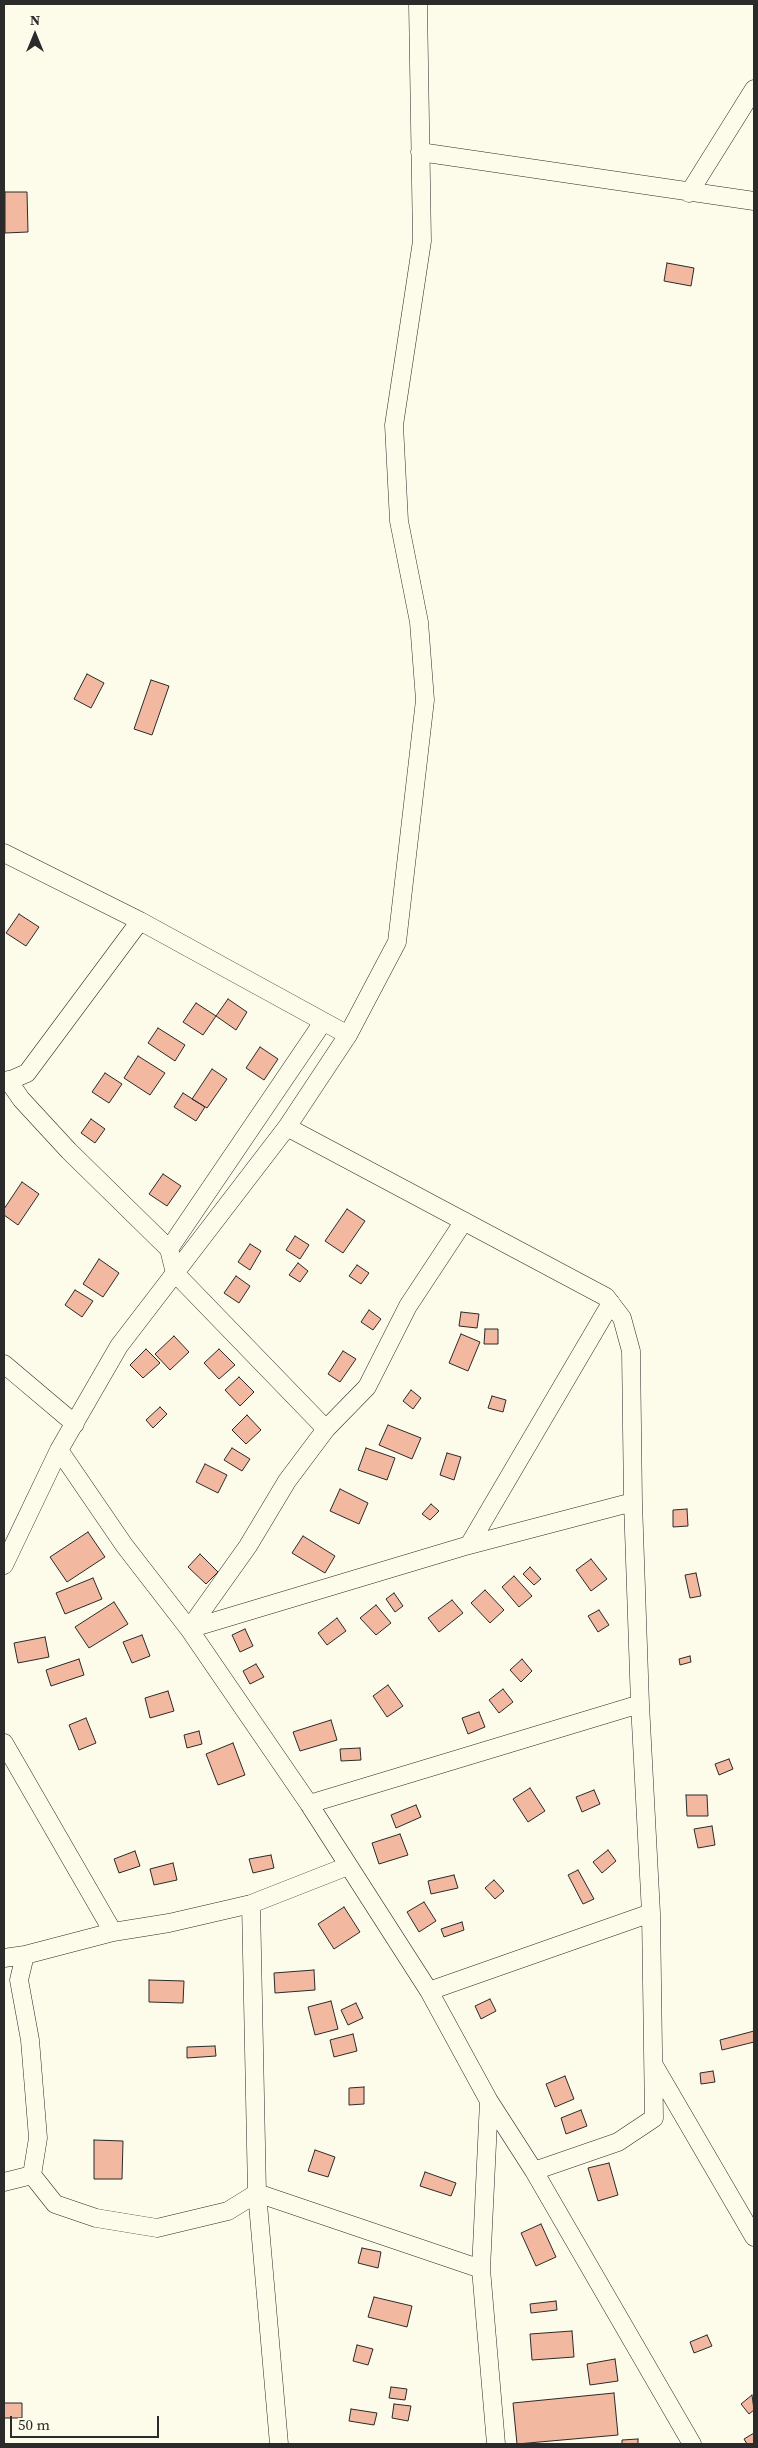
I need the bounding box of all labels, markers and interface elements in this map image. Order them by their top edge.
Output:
north arrow [10,10,60,60]
text: N [30,10,40,30]
scale bar [12,2406,161,2438]
text: 50 m [18,2414,50,2435]

